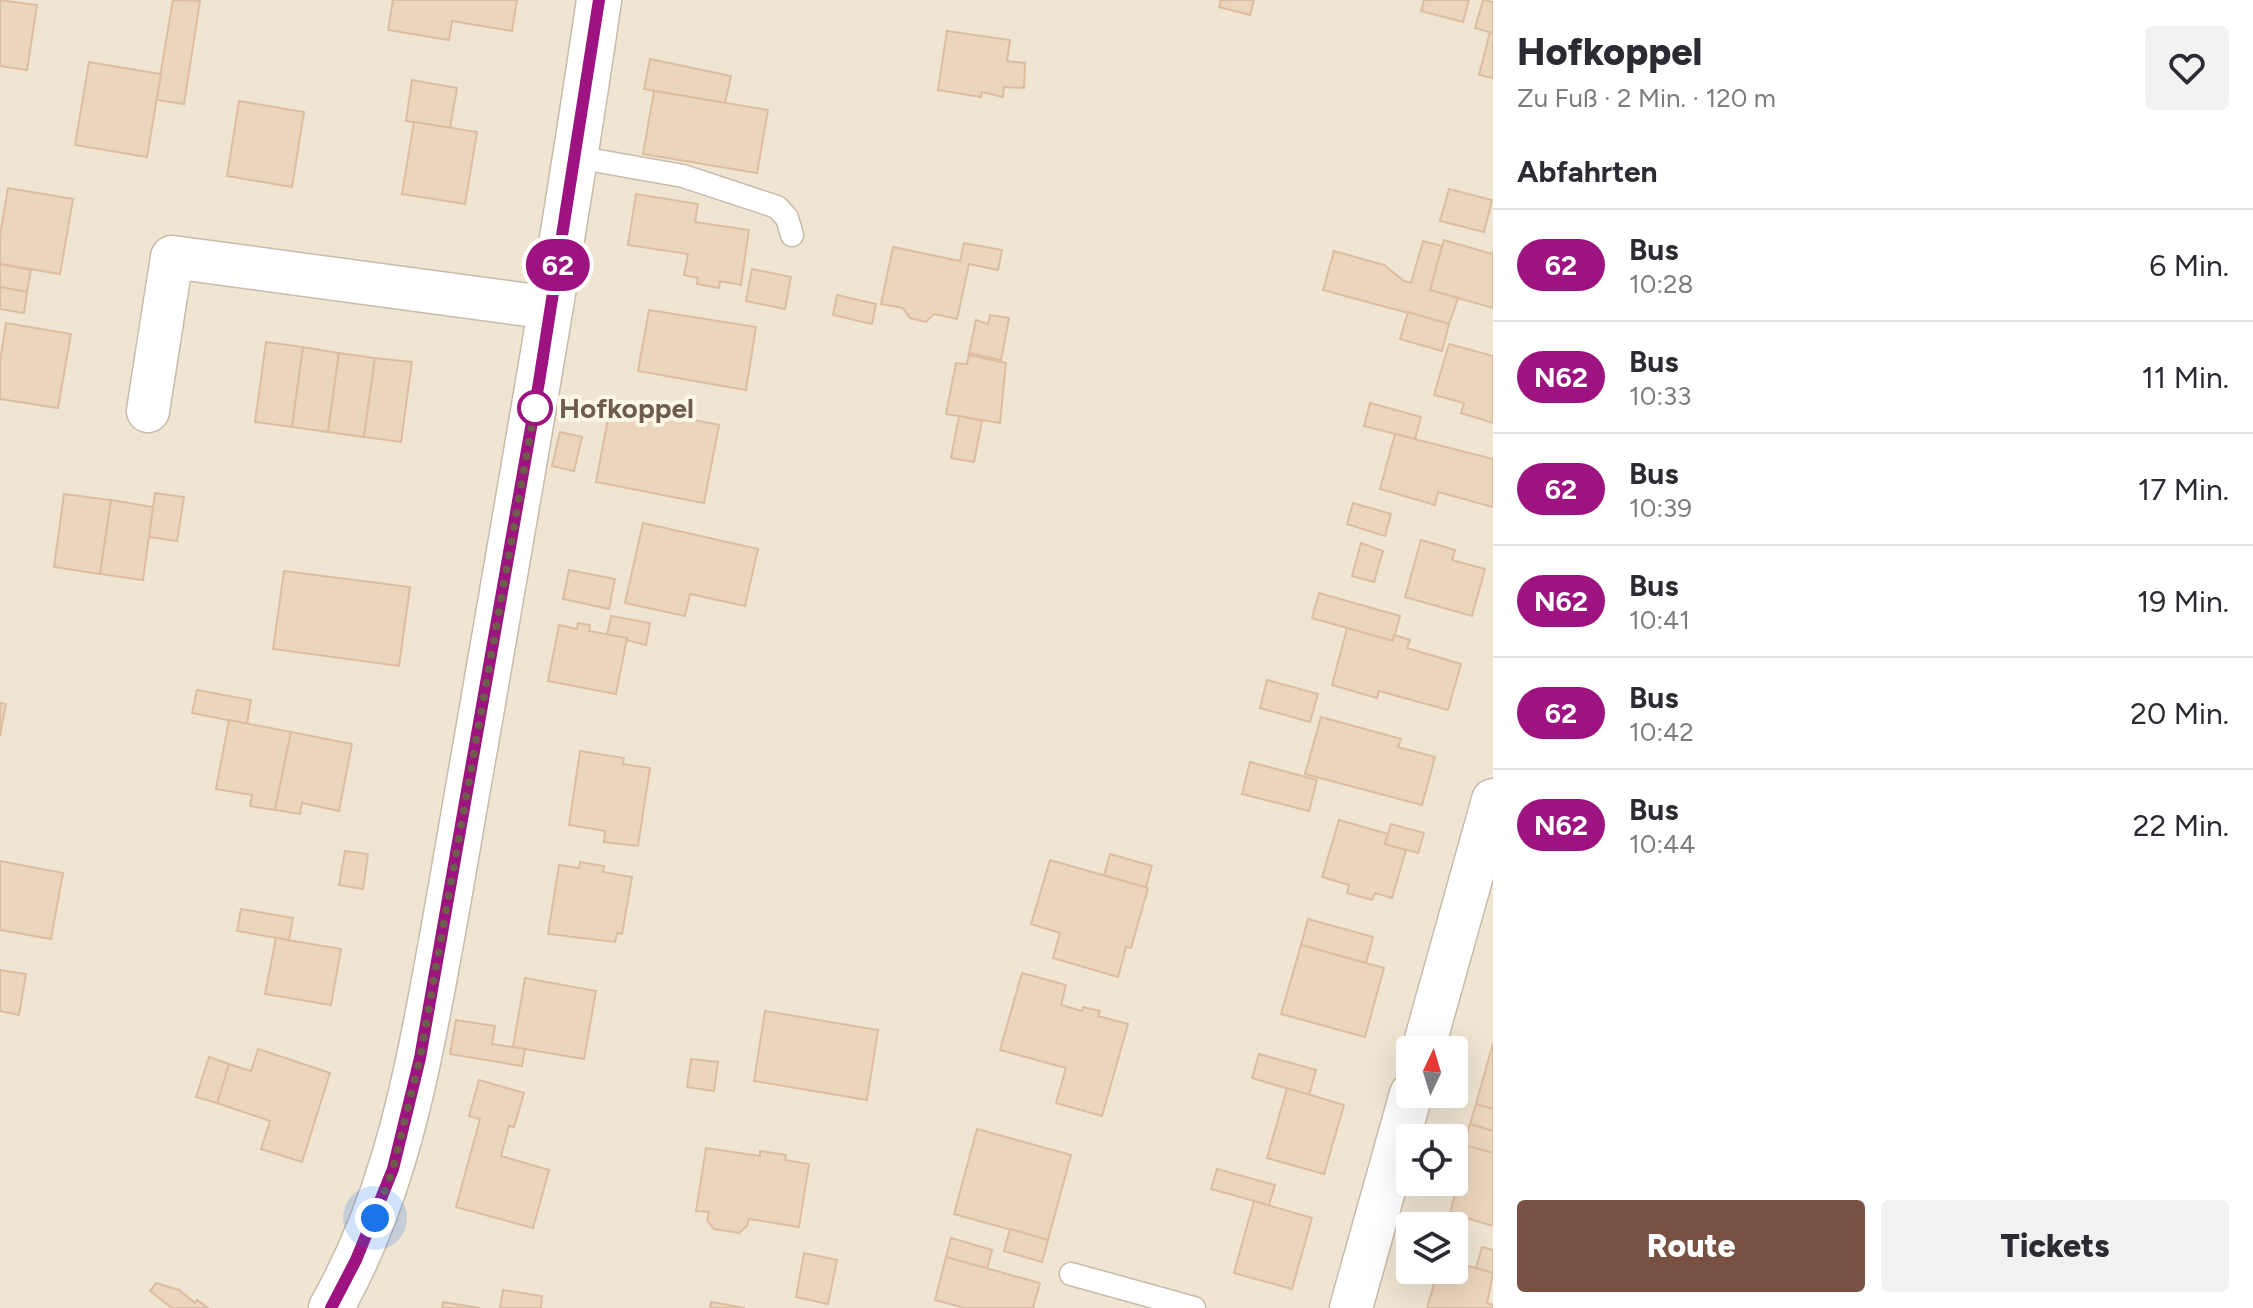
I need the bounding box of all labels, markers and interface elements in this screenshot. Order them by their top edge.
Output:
button: heart [2145,26,2229,110]
text: Hofkoppel [1517,29,1702,75]
text: Zu Fuß · 2 Min. · 120 m [1517,82,1776,114]
text: Abfahrten [1517,153,1658,190]
text: Bus [1629,231,1678,268]
line badge: 62 [522,239,594,291]
text: 6 Min. [2149,247,2229,284]
text: 62 [542,248,574,282]
text: 62 [1545,248,1577,282]
text: 10:28 [1629,268,1693,300]
text: Bus [1629,343,1678,380]
text: 11 Min. [2141,359,2229,396]
text: N62 [1534,360,1588,394]
text: 10:33 [1629,380,1691,412]
marker: Hofkoppel [518,391,552,425]
place label: Hofkoppel [559,391,694,425]
text: Bus [1629,455,1678,492]
text: 17 Min. [2138,471,2229,508]
text: 62 [1545,472,1577,506]
text: 10:39 [1629,492,1692,524]
text: Bus [1629,567,1678,604]
text: 19 Min. [2137,583,2229,620]
text: N62 [1534,584,1588,618]
text: 10:41 [1629,604,1690,636]
text: Bus [1629,679,1678,716]
text: 20 Min. [2130,695,2229,732]
text: 62 [1545,696,1577,730]
text: 10:42 [1629,716,1694,748]
text: Bus [1629,791,1678,828]
text: 22 Min. [2133,807,2229,844]
text: N62 [1534,808,1588,842]
text: 10:44 [1629,828,1695,860]
north arrow [1396,1036,1468,1108]
map controls [1396,1036,1468,1284]
button: locate [1396,1124,1468,1196]
your location [355,1198,395,1238]
button: Route [1517,1200,1865,1292]
button: Tickets [1881,1200,2229,1292]
button: layers [1396,1212,1468,1284]

